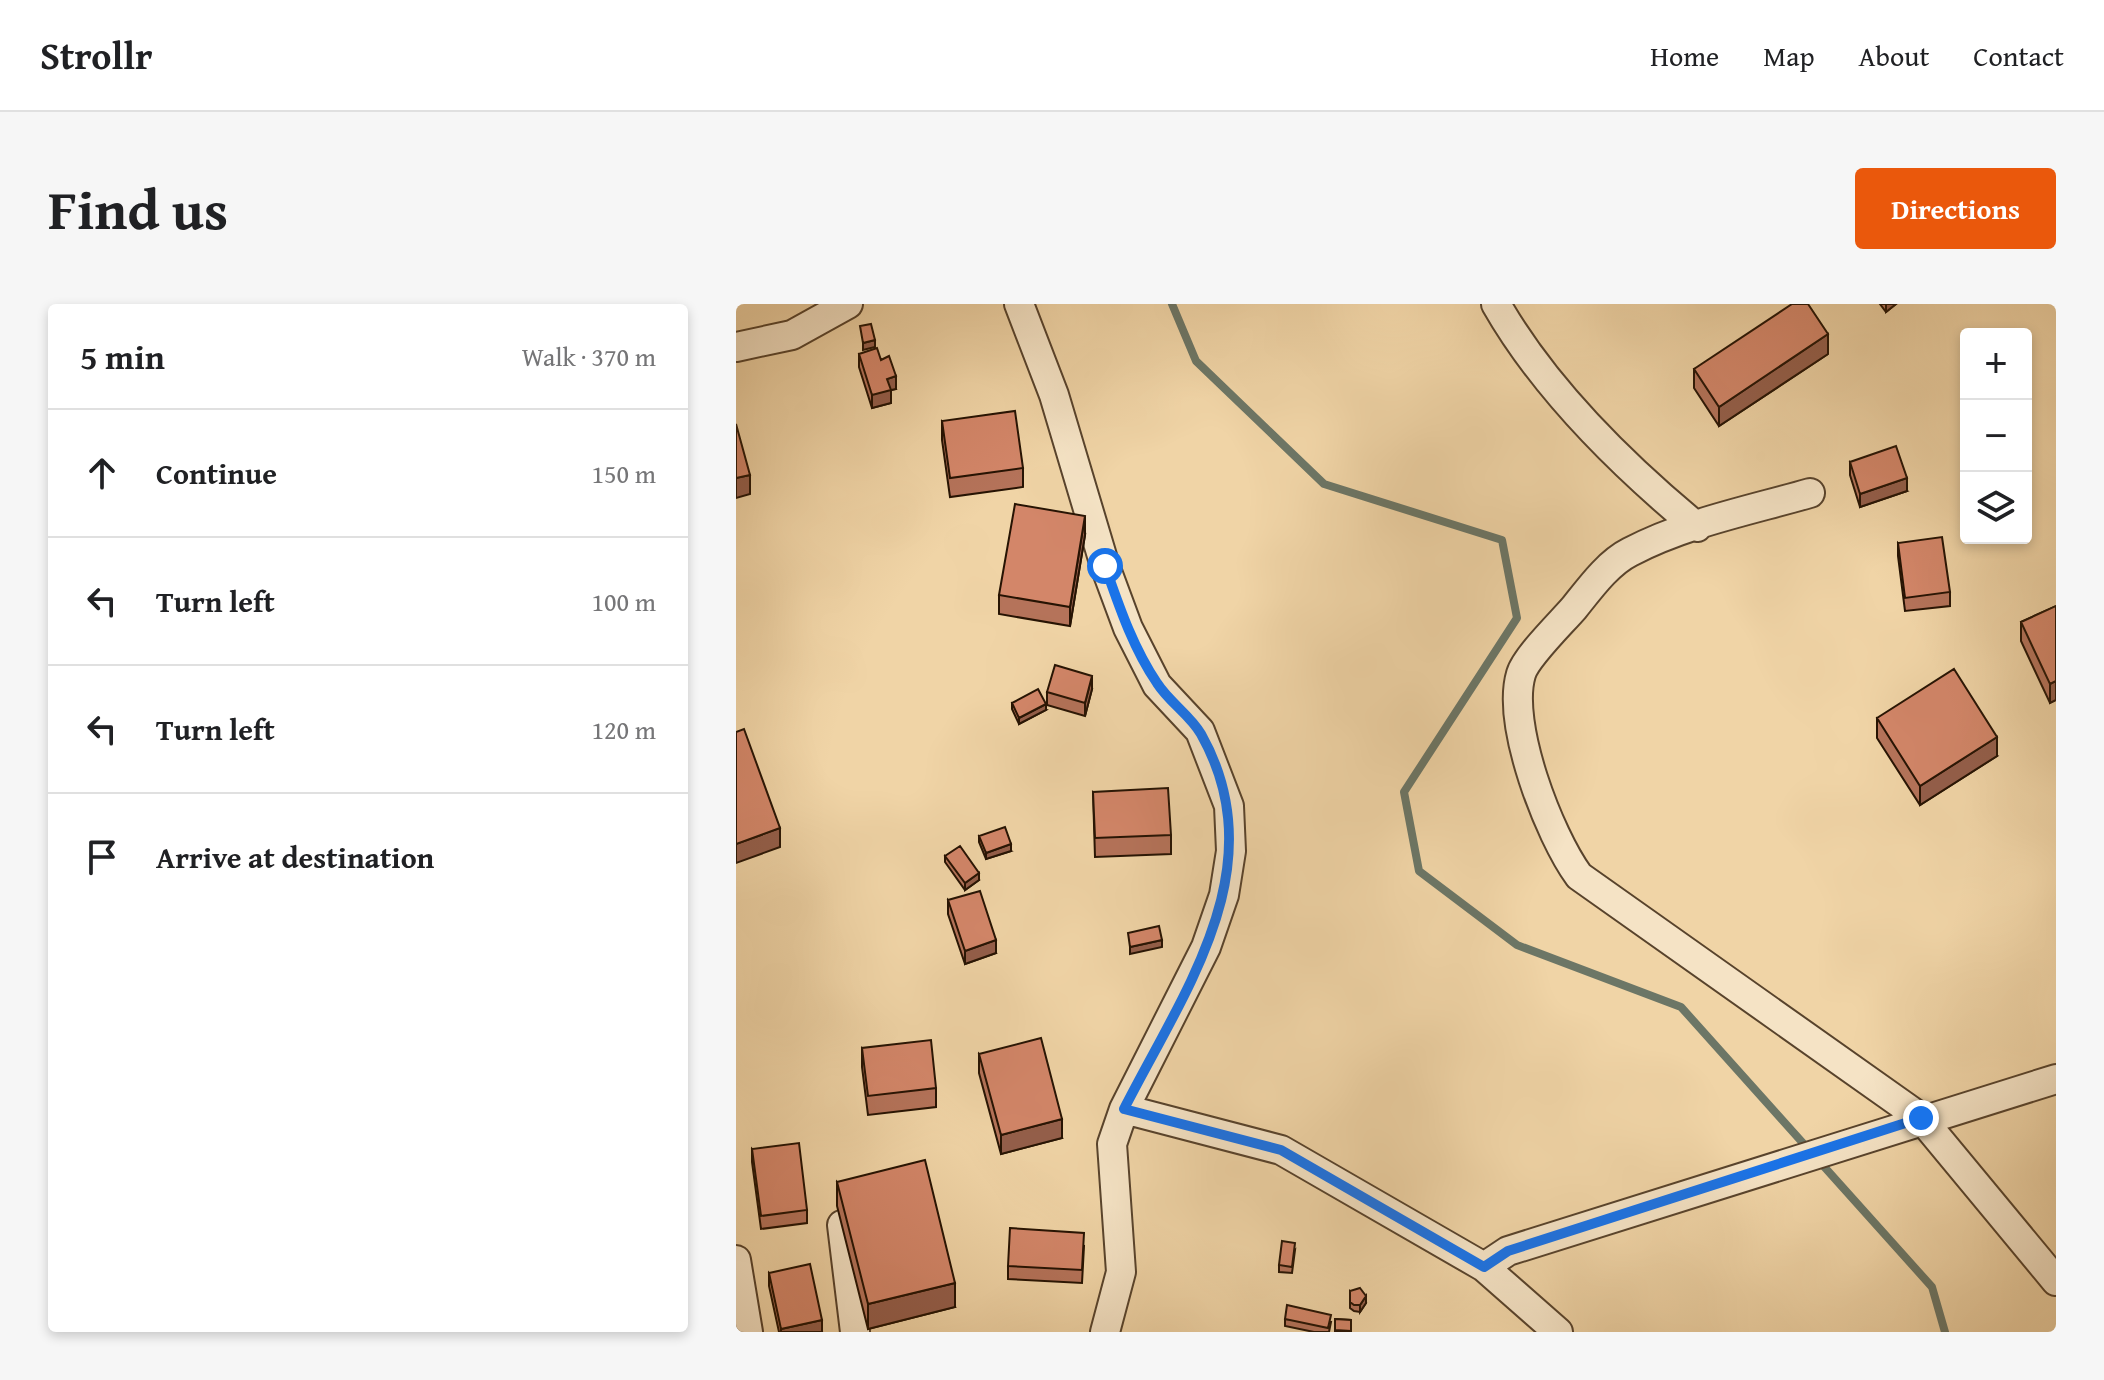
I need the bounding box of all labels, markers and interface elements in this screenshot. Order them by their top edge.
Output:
text: Strollr [40,27,152,83]
text: Home [1650,35,1719,76]
text: Map [1763,35,1815,76]
text: About [1859,35,1929,76]
text: Contact [1973,35,2064,76]
text: Find us [48,167,228,250]
button: Directions [1855,168,2056,249]
map controls [1960,328,2032,544]
button: + [1960,328,2032,400]
text: 5 min [80,332,165,381]
text: Walk · 370 m [522,337,656,376]
button: − [1960,400,2032,472]
icon: ahead [80,451,124,495]
text: Continue [156,451,277,495]
text: 150 m [591,454,656,493]
button: layers [1960,472,2032,544]
route start [1087,548,1123,584]
icon: left [80,579,124,623]
text: Turn left [156,579,275,623]
text: 100 m [591,582,656,621]
icon: left [80,707,124,751]
text: Turn left [156,707,275,751]
text: 120 m [591,710,656,749]
icon: arrive [80,835,124,879]
text: Arrive at destination [156,835,434,879]
route end [1903,1100,1939,1136]

